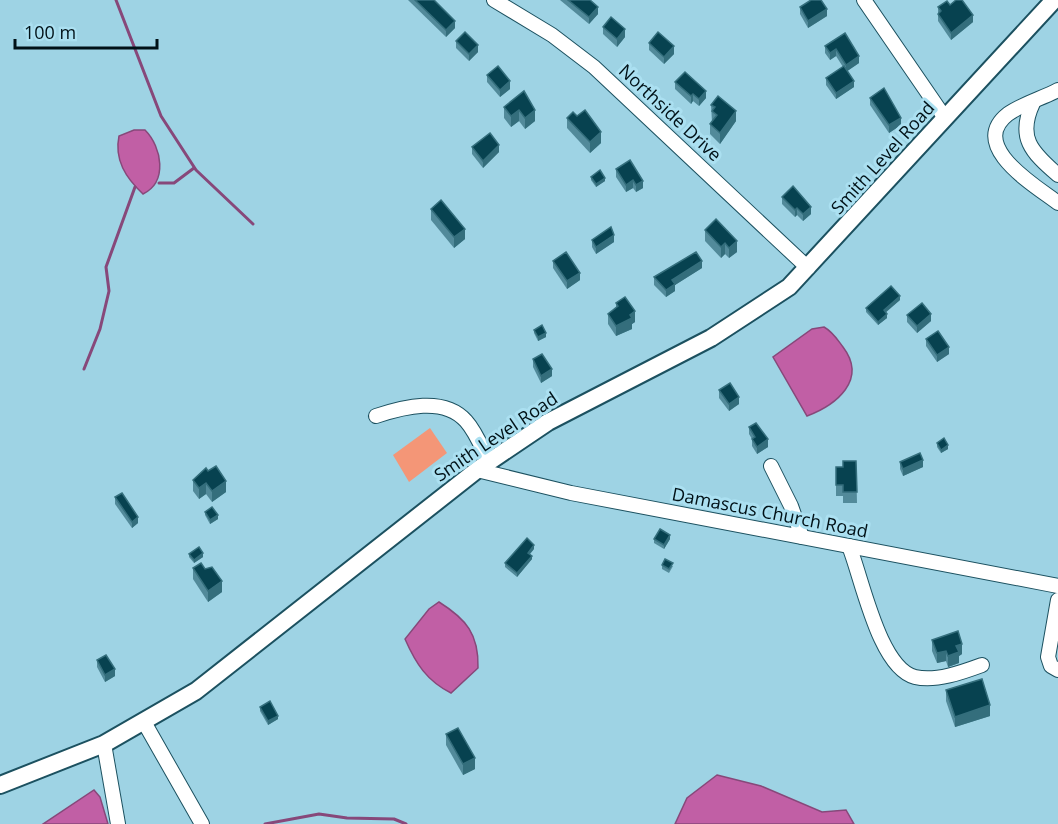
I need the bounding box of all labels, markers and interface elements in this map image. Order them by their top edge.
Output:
scale bar [15,12,158,50]
text: 100 m [24,20,76,44]
street label: Northside Drive [614,58,727,166]
street label: Smith Level Road [825,96,939,219]
street label: Smith Level Road [429,386,562,486]
street label: Damascus Church Road [670,481,870,543]

